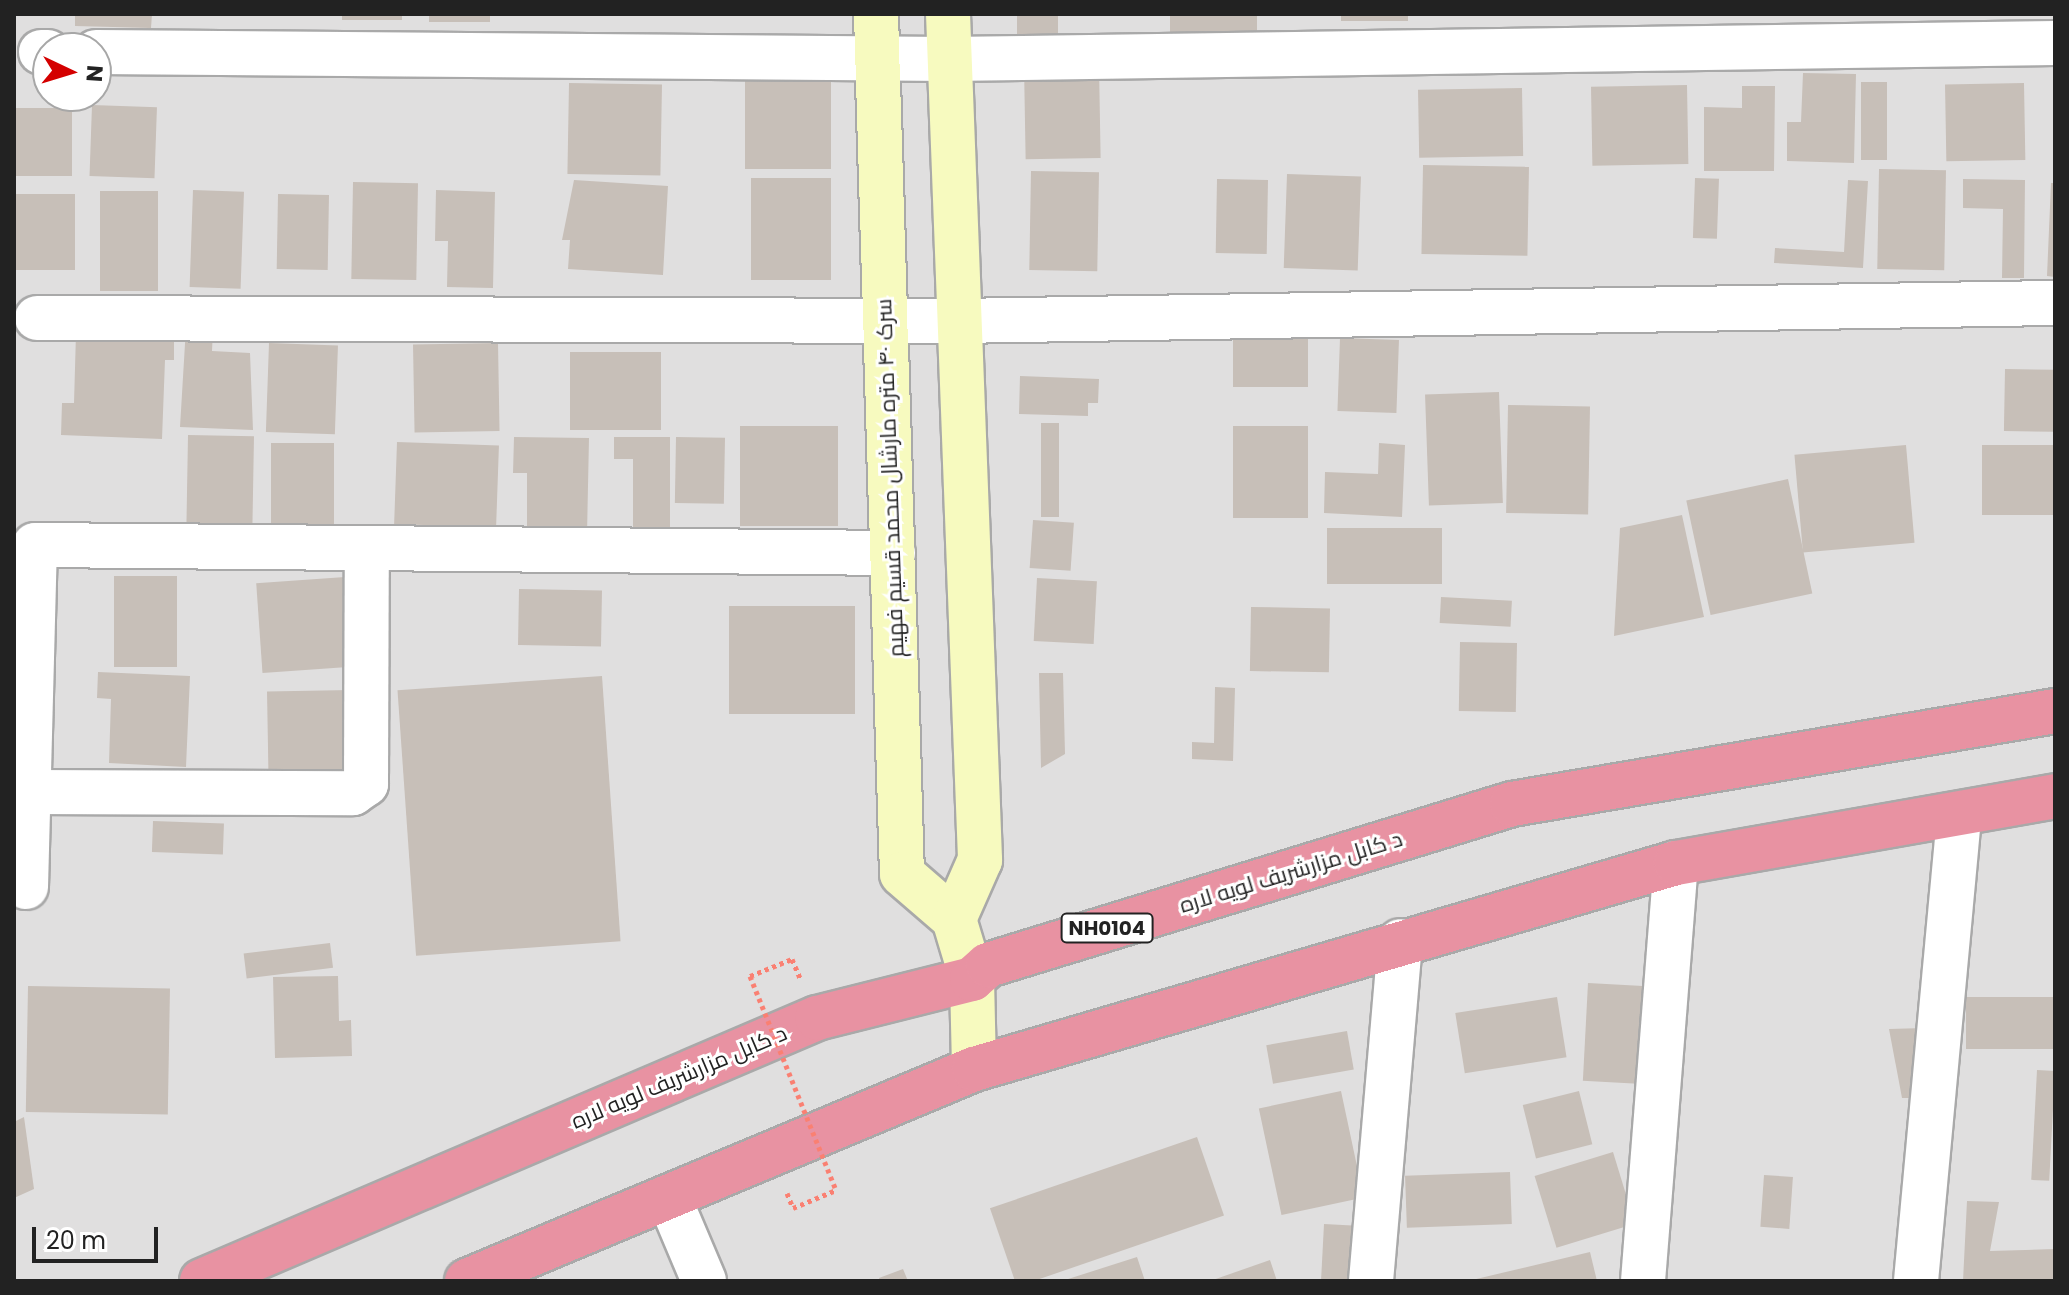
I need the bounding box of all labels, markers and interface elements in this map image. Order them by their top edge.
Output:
north arrow [32,32,112,112]
text: N [78,64,110,83]
street label: سرک ۴۰ متره مارشال محمد قسیم فهیم [871,298,909,658]
street label: د کابل مزارشریف لویه لاره [1176,826,1406,918]
road number: NH0104 [1059,912,1155,944]
street label: د کابل مزارشریف لویه لاره [567,1020,791,1134]
scale bar [36,1211,162,1261]
text: 20 m [46,1224,106,1257]

